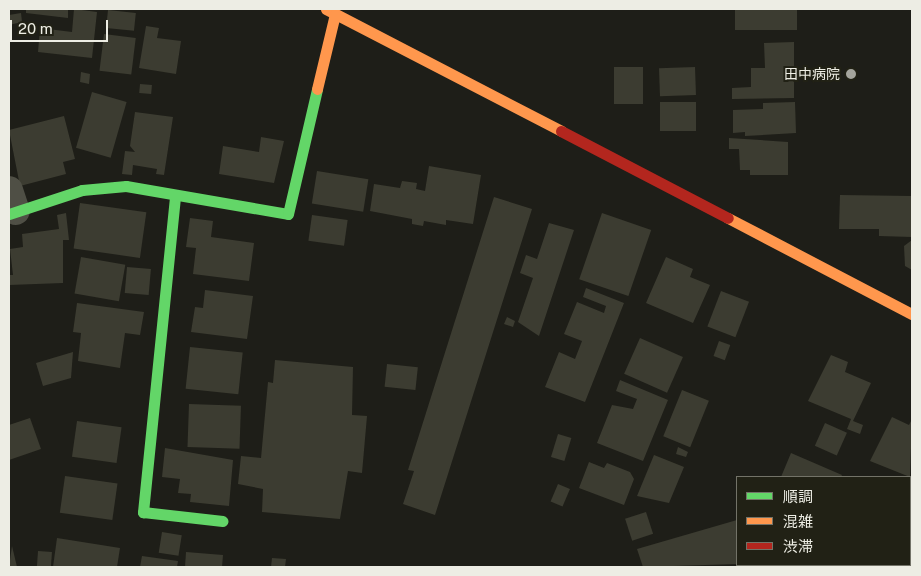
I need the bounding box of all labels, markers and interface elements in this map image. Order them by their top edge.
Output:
scale bar [12,10,110,42]
text: 20 m [18,20,53,37]
place label: 田中病院 [784,66,840,82]
marker: 田中病院 [844,67,858,81]
legend [736,476,911,566]
text: 順調 [783,488,813,505]
text: 混雑 [783,513,813,530]
text: 渋滞 [783,538,813,555]

